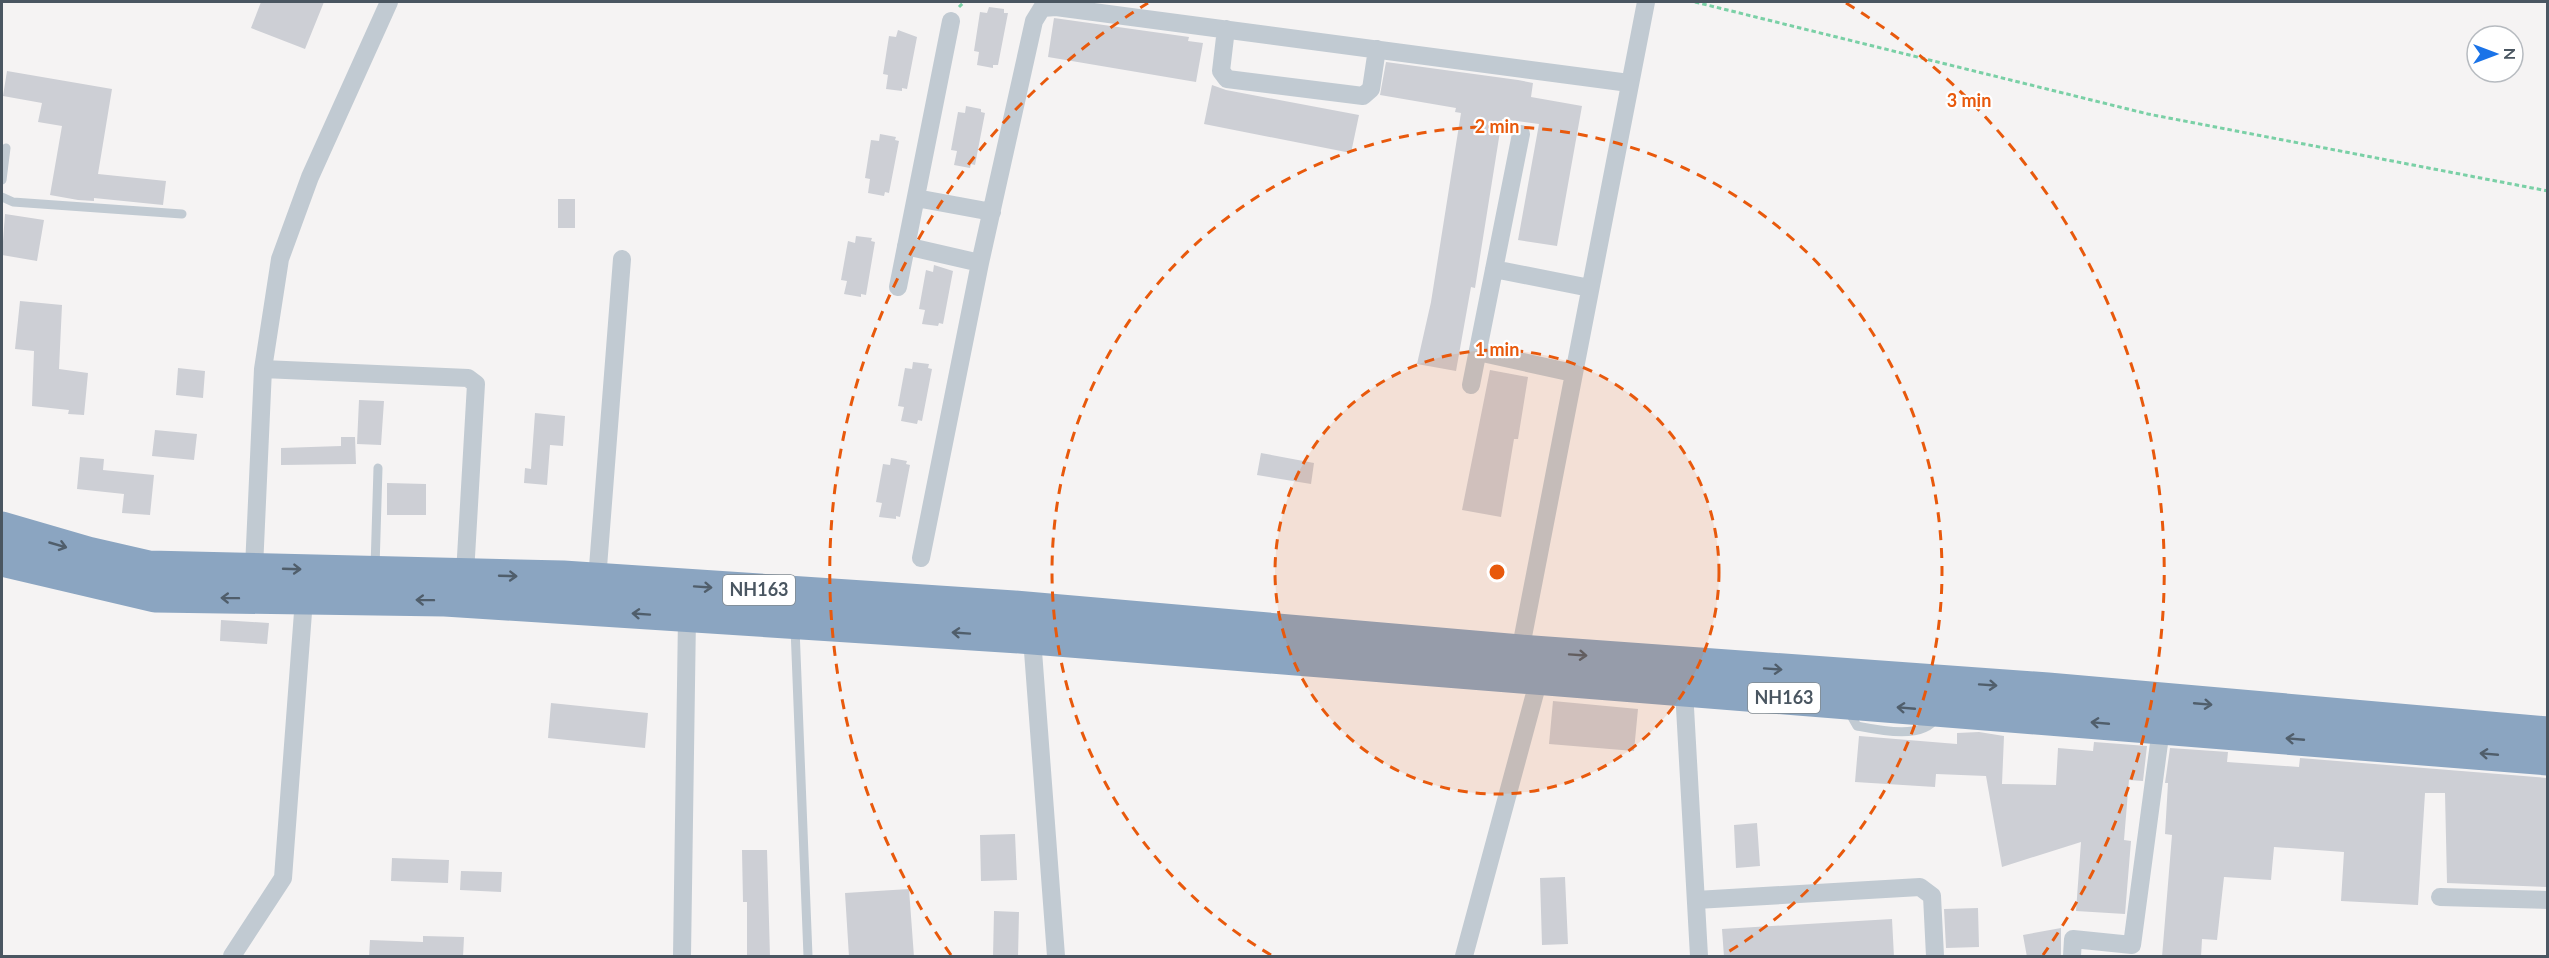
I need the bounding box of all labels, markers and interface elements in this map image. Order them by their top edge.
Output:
north arrow [2465,24,2525,84]
text: N [2501,48,2520,60]
text: 3 min [1947,89,1991,111]
text: 2 min [1475,115,1519,137]
text: 1 min [1475,338,1519,360]
one-way arrow [48,539,67,551]
centre of rings [1487,562,1507,582]
one-way arrow [281,563,301,575]
one-way arrow [497,570,517,581]
road number: NH163 [723,575,795,605]
one-way arrow [692,581,712,592]
one-way arrow [221,592,241,604]
one-way arrow [416,594,436,606]
one-way arrow [631,608,651,619]
one-way arrow [952,627,972,638]
one-way arrow [1568,650,1588,661]
one-way arrow [1762,664,1782,675]
one-way arrow [1978,680,1998,691]
road number: NH163 [1748,683,1820,713]
one-way arrow [2193,699,2213,710]
one-way arrow [1897,702,1917,713]
one-way arrow [2091,717,2111,728]
one-way arrow [2285,733,2305,744]
one-way arrow [2480,748,2500,759]

